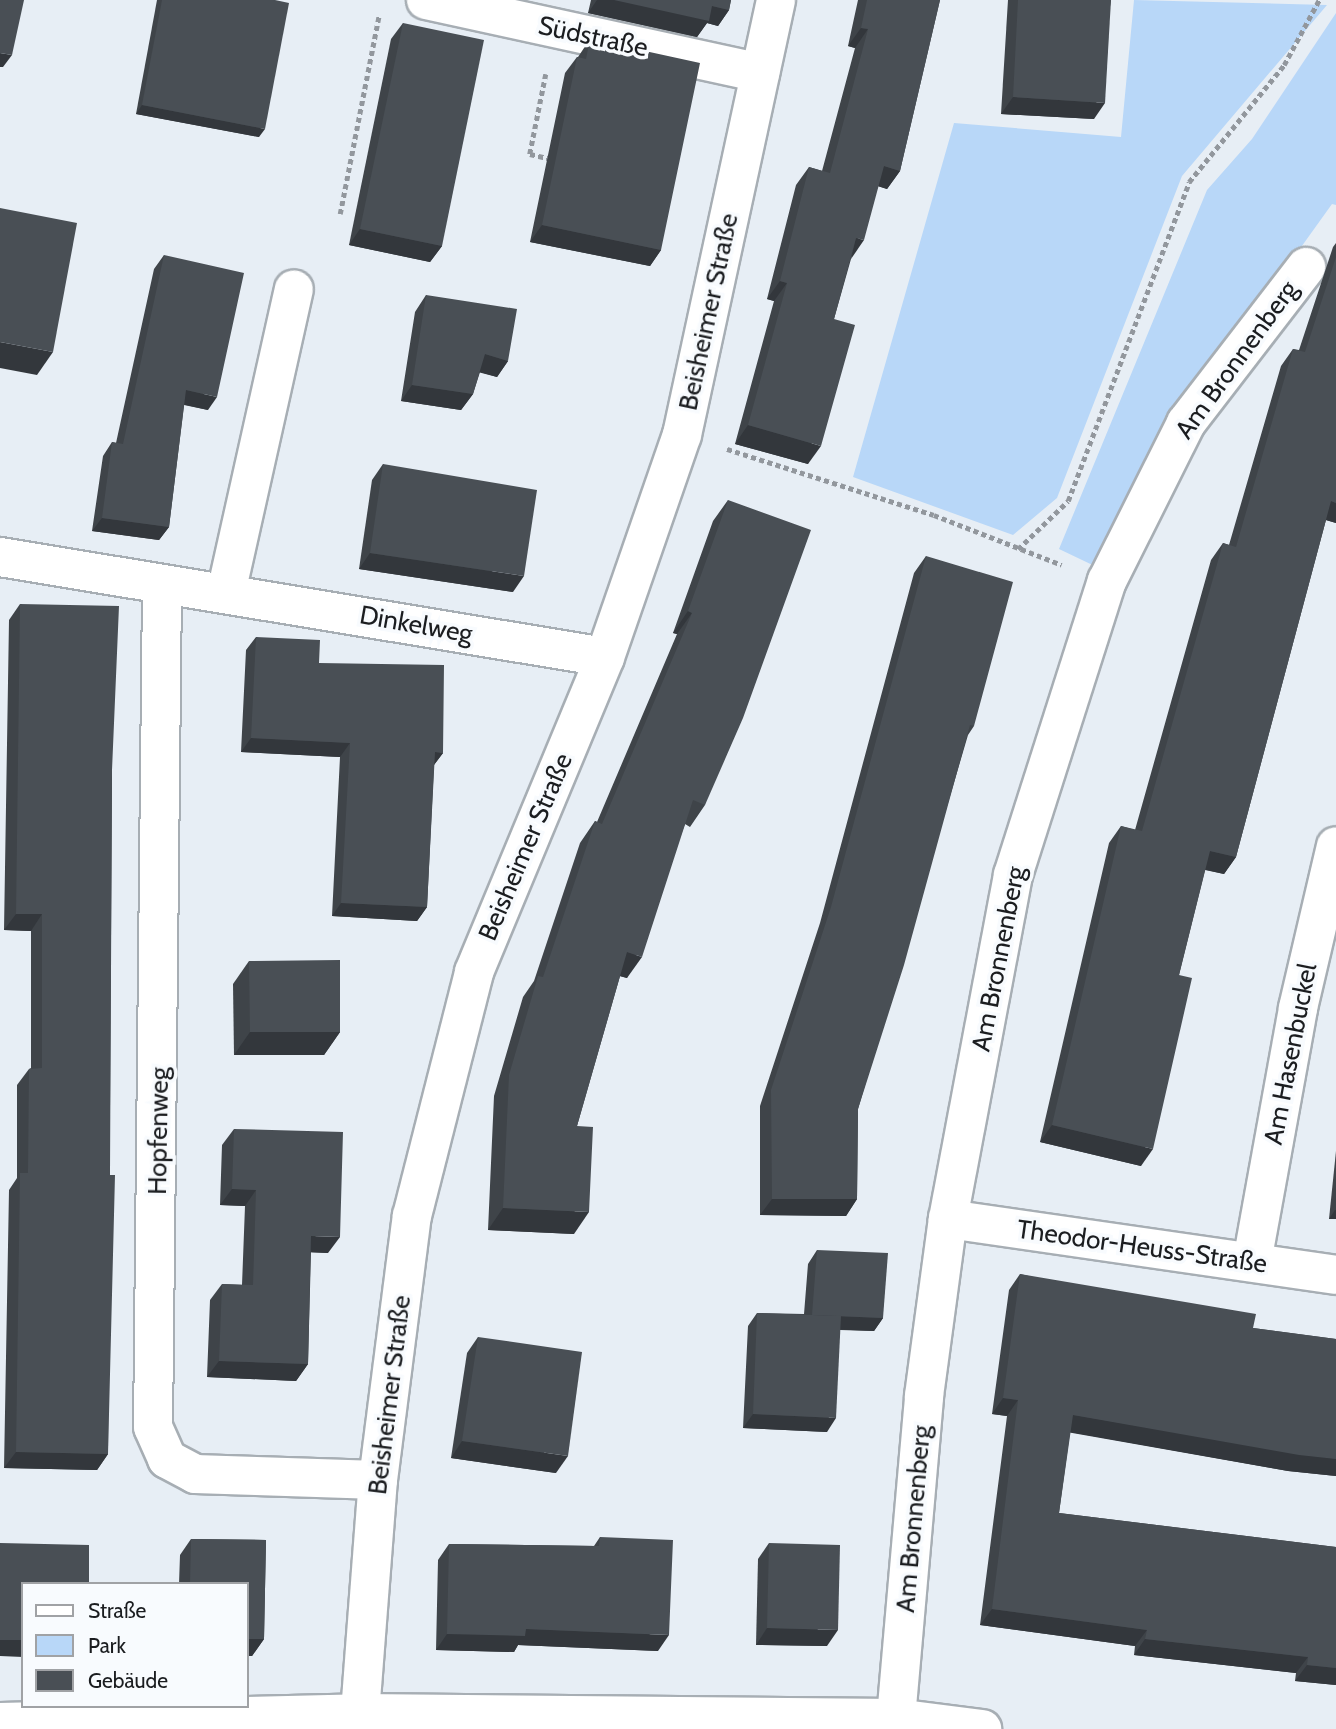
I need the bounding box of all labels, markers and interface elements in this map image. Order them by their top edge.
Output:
street label: Südstraße [535,10,651,64]
street label: Beisheimer Straße [673,211,745,413]
street label: Am Bronnenberg [1169,275,1305,445]
street label: Dinkelweg [357,600,475,650]
street label: Beisheimer Straße [472,749,580,945]
street label: Am Bronnenberg [966,864,1032,1054]
street label: Am Hasenbuckel [1258,961,1324,1147]
street label: Hopfenweg [142,1067,176,1195]
street label: Theodor-Heuss-Straße [1015,1214,1269,1280]
street label: Beisheimer Straße [362,1294,418,1496]
street label: Am Bronnenberg [890,1424,938,1614]
legend [21,1582,248,1708]
text: Straße [88,1598,146,1623]
text: Park [88,1633,126,1658]
text: Gebäude [88,1668,168,1693]

